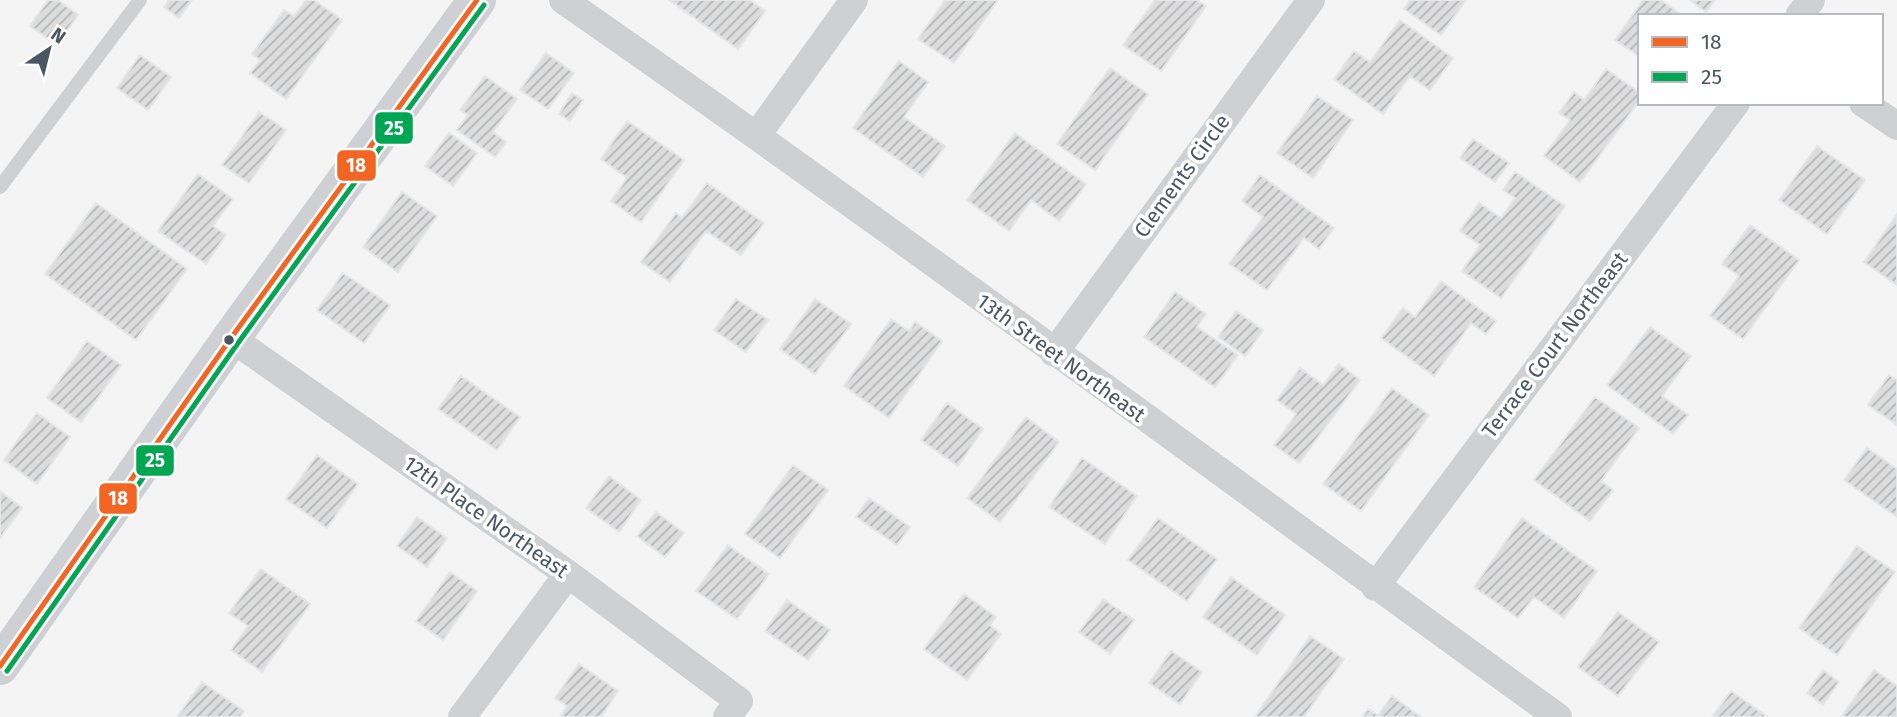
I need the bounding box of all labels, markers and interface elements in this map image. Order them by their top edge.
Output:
north arrow [14,14,84,84]
legend [1638,14,1883,105]
text: N [47,22,70,49]
text: 18 [1701,29,1722,55]
text: 25 [1701,64,1722,90]
street label: Clements Circle [1128,109,1236,243]
line badge: 25 [374,111,414,145]
text: 25 [384,117,404,140]
line badge: 18 [336,149,377,182]
text: 18 [346,154,366,177]
street label: Terrace Court Northeast [1477,247,1634,443]
street label: 13th Street Northeast [972,288,1151,428]
unlabelled marker [222,333,236,347]
line badge: 25 [135,444,175,477]
text: 25 [145,449,165,472]
street label: 12th Place Northeast [398,450,574,584]
line badge: 18 [98,482,138,515]
text: 18 [108,487,128,510]

